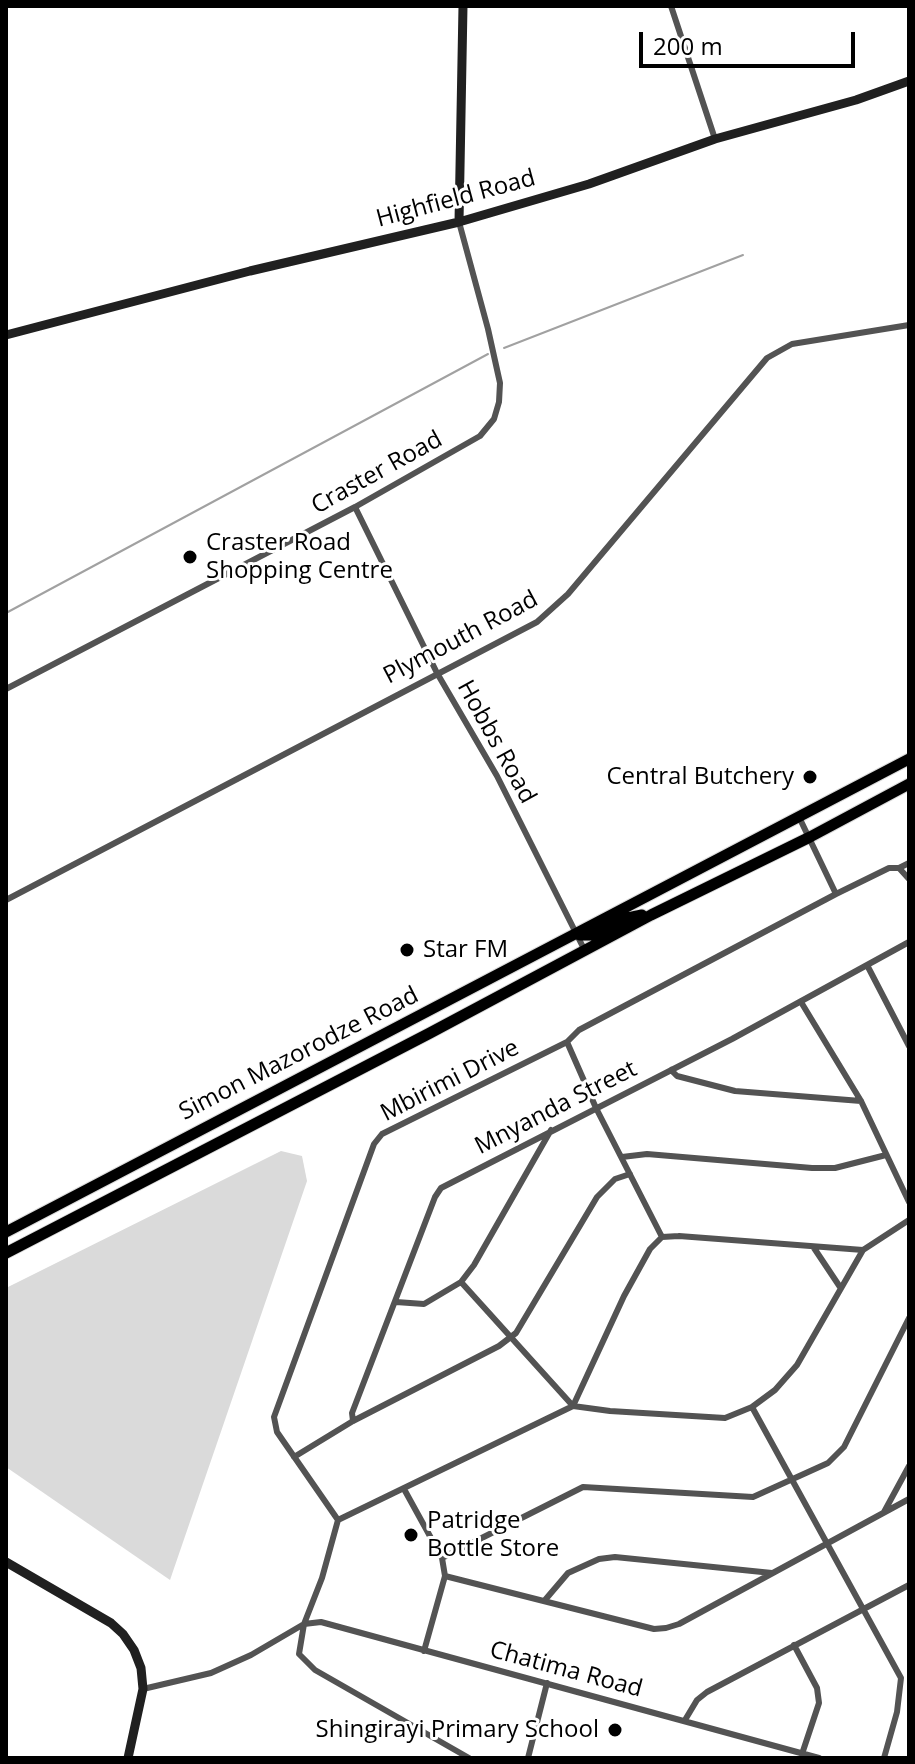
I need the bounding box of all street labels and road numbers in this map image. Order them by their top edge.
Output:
street label: Highfield Road [373,164,539,234]
street label: Craster Road [307,425,447,521]
street label: Plymouth Road [379,585,543,691]
street label: Hobbs Road [450,675,542,809]
street label: Simon Mazorodze Road [175,981,423,1127]
street label: Mbirimi Drive [376,1034,524,1128]
street label: Mnyanda Street [470,1055,642,1161]
street label: Chatima Road [487,1636,645,1704]

